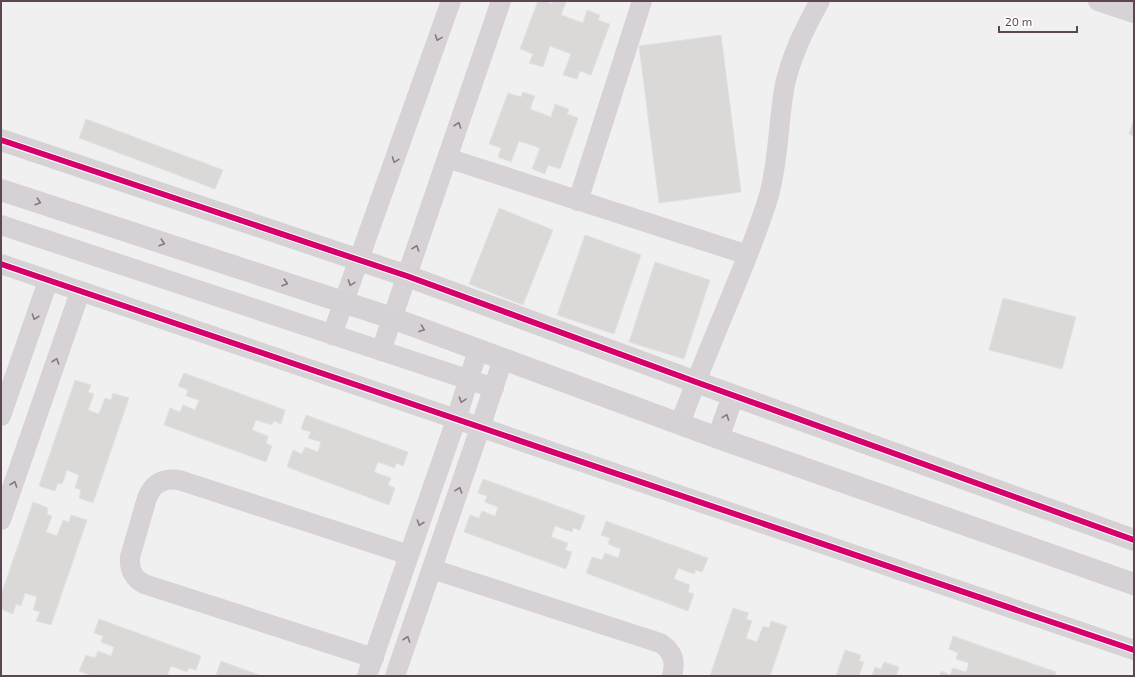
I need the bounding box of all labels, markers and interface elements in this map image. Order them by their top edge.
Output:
scale bar [999,8,1077,34]
text: 20 m [1005,14,1032,28]
one-way arrow [434,34,443,41]
one-way arrow [454,121,462,128]
one-way arrow [391,157,399,164]
one-way arrow [34,197,41,206]
one-way arrow [158,238,165,246]
one-way arrow [411,244,420,251]
one-way arrow [282,278,289,287]
one-way arrow [347,279,356,286]
one-way arrow [31,314,40,321]
one-way arrow [418,324,425,333]
one-way arrow [51,357,60,364]
one-way arrow [459,397,467,404]
one-way arrow [721,413,729,420]
one-way arrow [9,480,17,487]
one-way arrow [454,486,463,493]
one-way arrow [416,520,425,527]
one-way arrow [403,636,411,643]

